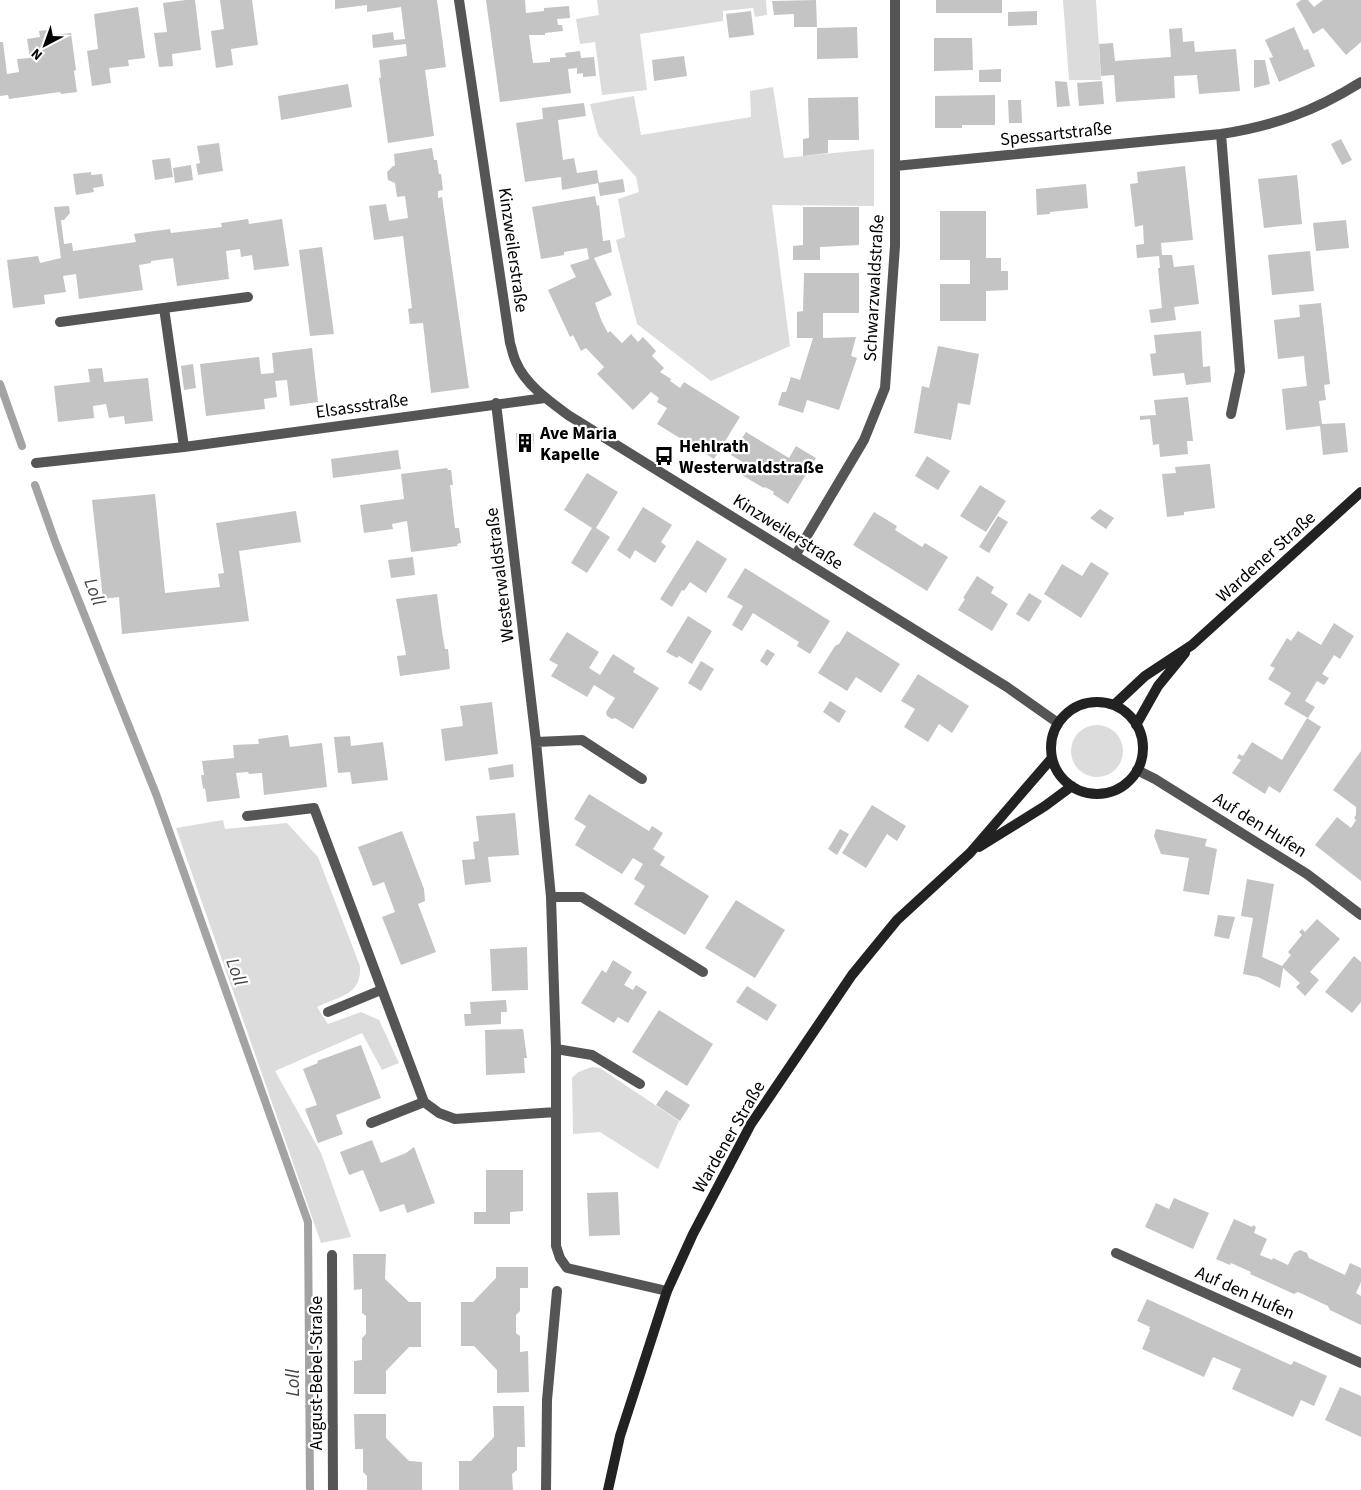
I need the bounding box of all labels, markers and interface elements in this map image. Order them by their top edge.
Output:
north arrow [20,20,70,70]
text: N [27,43,47,65]
street label: Spessartstraße [999,116,1113,152]
street label: Kinzweilerstraße [492,186,534,314]
street label: Schwarzwaldstraße [858,214,890,362]
street label: Elsassstraße [314,387,410,425]
place label: Ave Maria Kapelle [539,421,617,467]
building icon: Ave Maria Kapelle [514,432,536,454]
place label: Hehlrath Westerwaldstraße [679,434,824,480]
bus stop icon: Hehlrath Westerwaldstraße [653,445,675,467]
street label: Kinzweilerstraße [728,488,848,576]
street label: Westerwaldstraße [479,506,521,644]
street label: Wardener Straße [1211,506,1321,608]
water label: Loll [76,574,112,610]
street label: Auf den Hufen [1208,786,1312,864]
water label: Loll [219,954,254,990]
street label: Wardener Straße [687,1076,771,1198]
street label: Auf den Hufen [1191,1260,1299,1326]
street label: August-Bebel-Straße [304,1296,329,1450]
water label: Loll [280,1369,307,1397]

